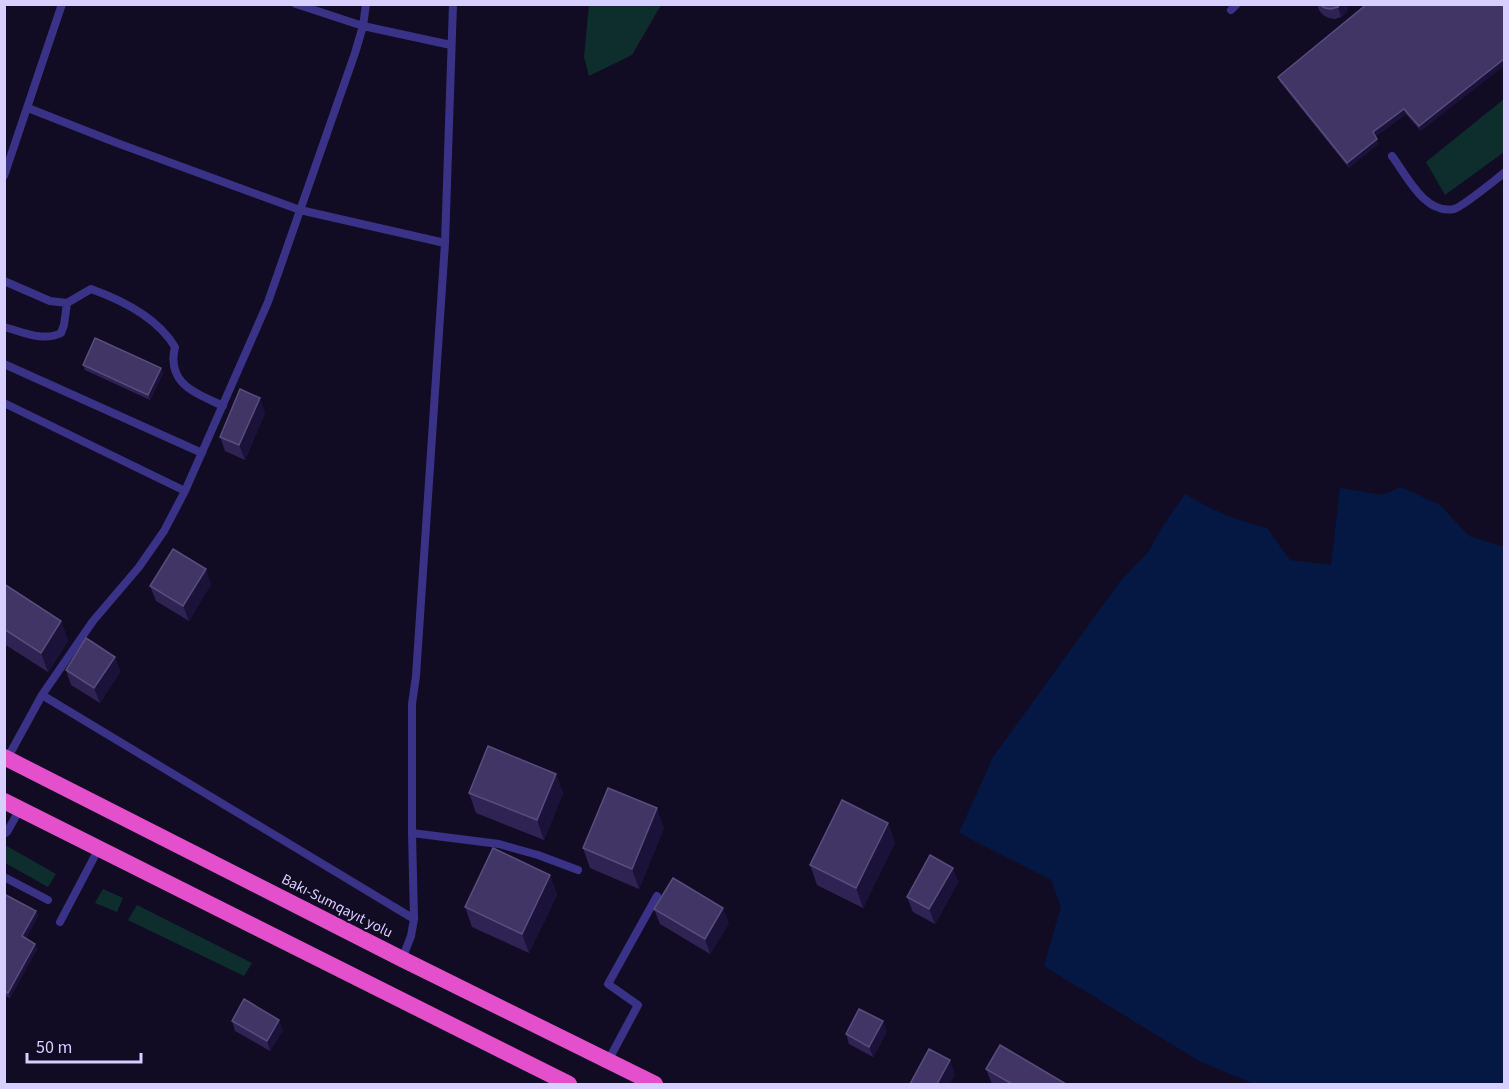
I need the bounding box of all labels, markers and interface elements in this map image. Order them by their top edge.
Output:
street label: Bakı-Sumqayıt yolu [278,869,396,943]
scale bar [27,1026,141,1064]
text: 50 m [36,1035,72,1060]

